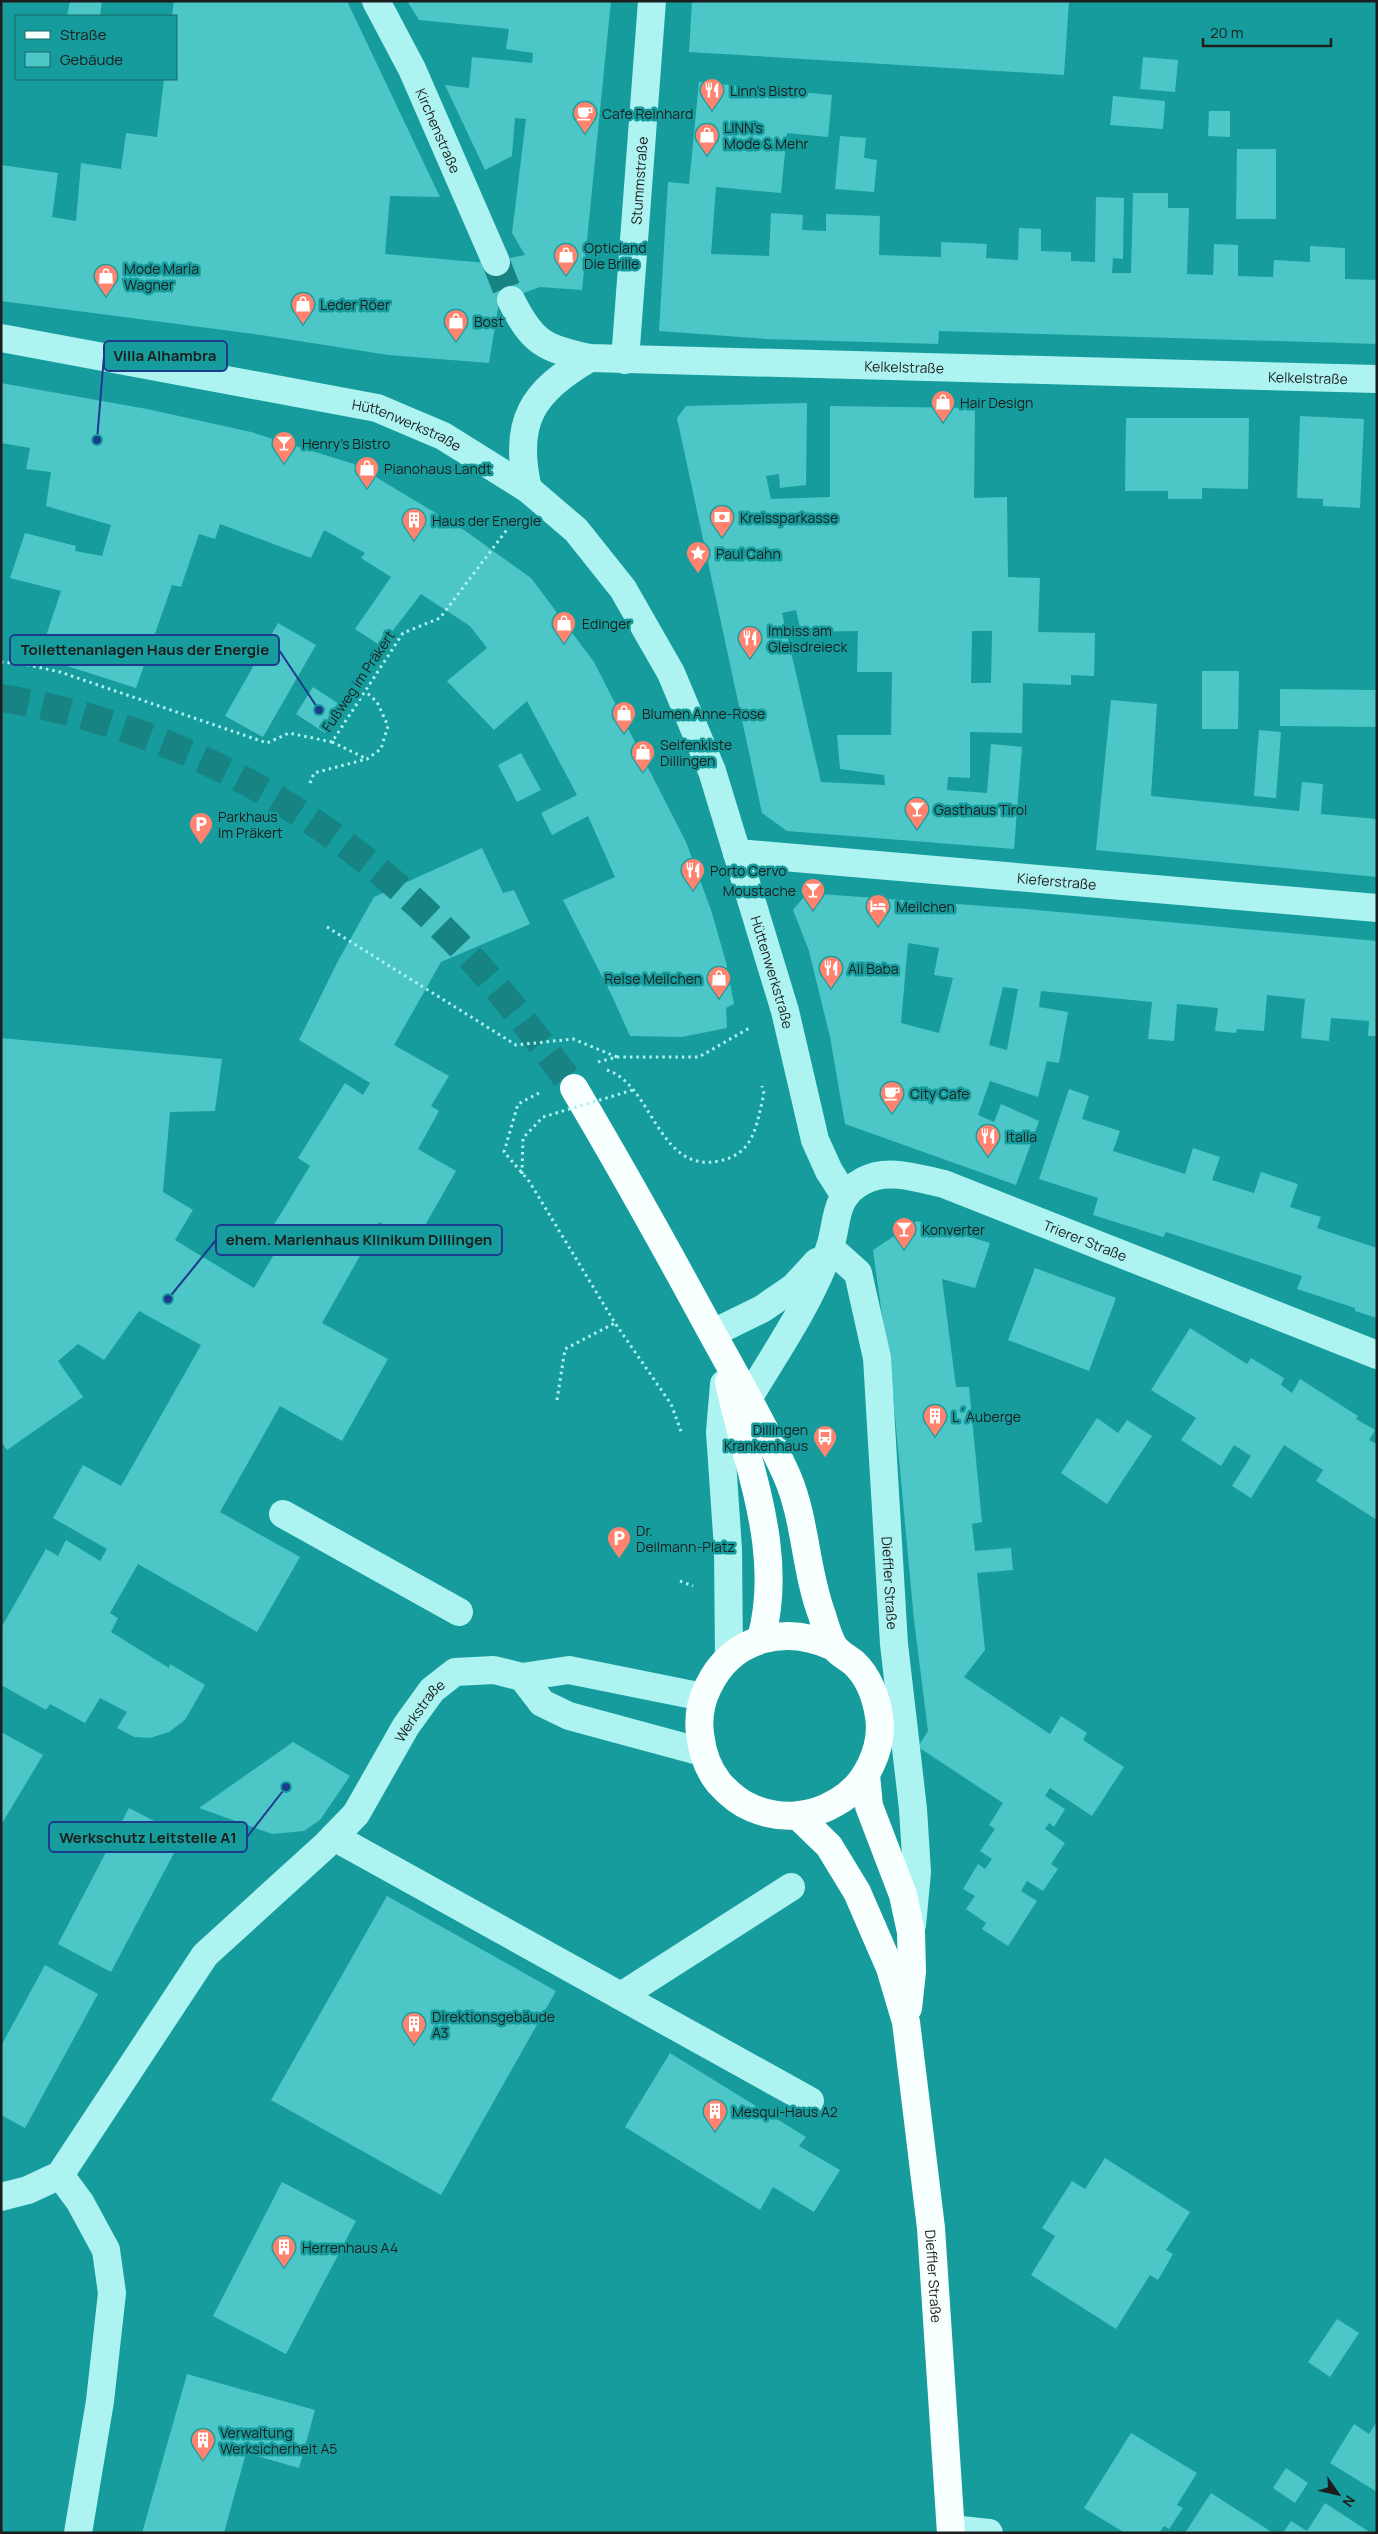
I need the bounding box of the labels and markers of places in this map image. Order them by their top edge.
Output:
restaurant icon: Linn's Bistro [699,77,725,111]
place label: Linn's Bistro [730,81,807,100]
cafe icon: Cafe Reinhard [572,100,598,134]
place label: Cafe Reinhard [602,104,693,123]
place label: LINN’s Mode & Mehr [724,118,809,153]
shop icon: LINN’s Mode & Mehr [694,122,720,156]
place label: Opticland Die Brille [584,238,646,273]
shop icon: Opticland Die Brille [553,242,579,276]
place label: Mode Maria Wagner [124,259,199,294]
shop icon: Mode Maria Wagner [93,263,119,297]
shop icon: Leder Röer [290,291,316,325]
place label: Leder Röer [320,295,390,314]
shop icon: Bost [443,308,469,342]
place label: Bost [474,312,504,331]
callout: Villa Alhambra [104,341,227,371]
shop icon: Hair Design [930,389,956,423]
place label: Hair Design [960,393,1033,412]
bar icon: Henry's Bistro [271,430,297,464]
place label: Henry's Bistro [302,434,390,453]
shop icon: Pianohaus Landt [354,455,380,489]
place label: Pianohaus Landt [384,459,492,478]
bank icon: Kreissparkasse [709,504,735,538]
building icon: Haus der Energie [401,507,427,541]
place label: Kreissparkasse [740,508,838,527]
place label: Haus der Energie [432,511,541,530]
place icon: Paul Cahn [685,540,711,574]
place label: Paul Cahn [716,544,781,563]
shop icon: Edinger [551,610,577,644]
place label: Edinger [582,614,631,633]
place label: Imbiss am Gleisdreieck [768,621,849,656]
restaurant icon: Imbiss am Gleisdreieck [737,625,763,659]
callout: Toilettenanlagen Haus der Energie [10,635,279,665]
shop icon: Blumen Anne-Rose [611,700,637,734]
place label: Blumen Anne-Rose [642,704,765,723]
place label: Seifenkiste Dillingen [660,735,732,770]
shop icon: Seifenkiste Dillingen [630,739,656,773]
bar icon: Gasthaus Tirol [904,796,930,830]
place label: Gasthaus Tirol [934,800,1027,819]
place label: Parkhaus im Präkert [218,807,283,842]
parking icon: Parkhaus im Präkert [188,811,214,845]
restaurant icon: Porto Cervo [680,857,706,891]
place label: Porto Cervo [710,861,787,880]
bar icon: Moustache [800,877,826,911]
place label: Moustache [723,881,796,900]
hotel icon: Meilchen [865,893,891,927]
place label: Meilchen [896,897,955,916]
restaurant icon: Ali Baba [818,955,844,989]
place label: Ali Baba [848,959,899,978]
shop icon: Reise Meilchen [706,965,732,999]
place label: Reise Meilchen [605,969,702,988]
cafe icon: City Cafe [879,1080,905,1114]
place label: City Cafe [910,1084,970,1103]
restaurant icon: Italia [975,1123,1001,1157]
place label: Italia [1006,1127,1037,1146]
bar icon: Konverter [891,1216,917,1250]
place label: Konverter [922,1220,985,1239]
callout: ehem. Marienhaus Klinikum Dillingen [216,1225,502,1255]
building icon: L´Auberge [922,1403,948,1437]
place label: L´Auberge [952,1407,1021,1426]
place label: Dillingen Krankenhaus [724,1420,808,1455]
bus stop icon: Dillingen Krankenhaus [812,1424,838,1458]
place label: Dr. Deilmann-Platz [636,1521,735,1556]
parking icon: Dr. Deilmann-Platz [606,1525,632,1559]
callout: Werkschutz Leitstelle A1 [49,1822,247,1852]
place label: Direktionsgebäude A3 [432,2007,555,2042]
building icon: Direktionsgebäude A3 [401,2011,427,2045]
building icon: Mesqui-Haus A2 [702,2098,728,2132]
place label: Mesqui-Haus A2 [732,2102,838,2121]
building icon: Herrenhaus A4 [271,2234,297,2268]
place label: Herrenhaus A4 [302,2238,398,2257]
place label: Verwaltung Werksicherheit A5 [220,2423,337,2458]
building icon: Verwaltung Werksicherheit A5 [190,2427,216,2461]

